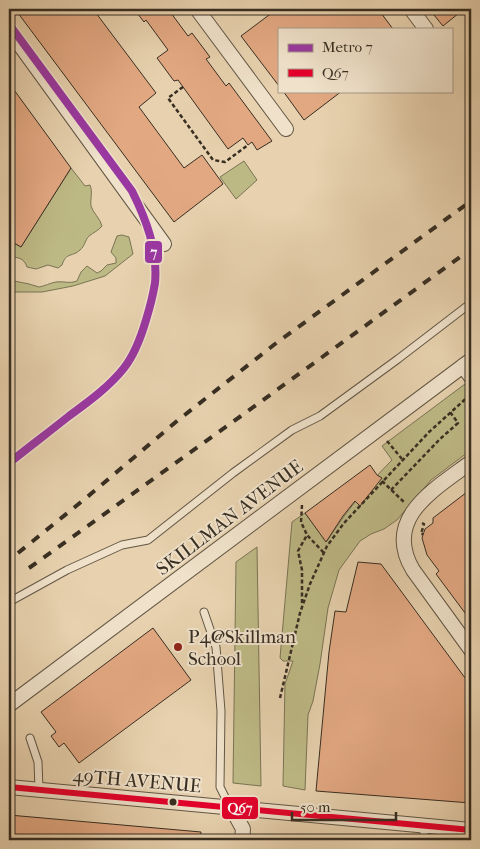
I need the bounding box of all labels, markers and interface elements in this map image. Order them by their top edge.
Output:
legend [278,28,452,92]
text: Metro 7 [322,38,373,56]
text: Q67 [322,64,349,82]
line badge: 7 [144,240,163,264]
text: 7 [150,244,158,261]
street label: SKILLMAN AVENUE [152,455,308,580]
place label: P4@Skillman School [188,626,296,670]
marker: P4@Skillman School [172,641,184,653]
street label: 49TH AVENUE [72,764,203,798]
scale bar [292,789,396,821]
line badge: Q67 [221,796,259,820]
unlabelled marker [168,797,178,807]
text: 50 m [300,798,331,816]
text: Q67 [227,800,253,817]

